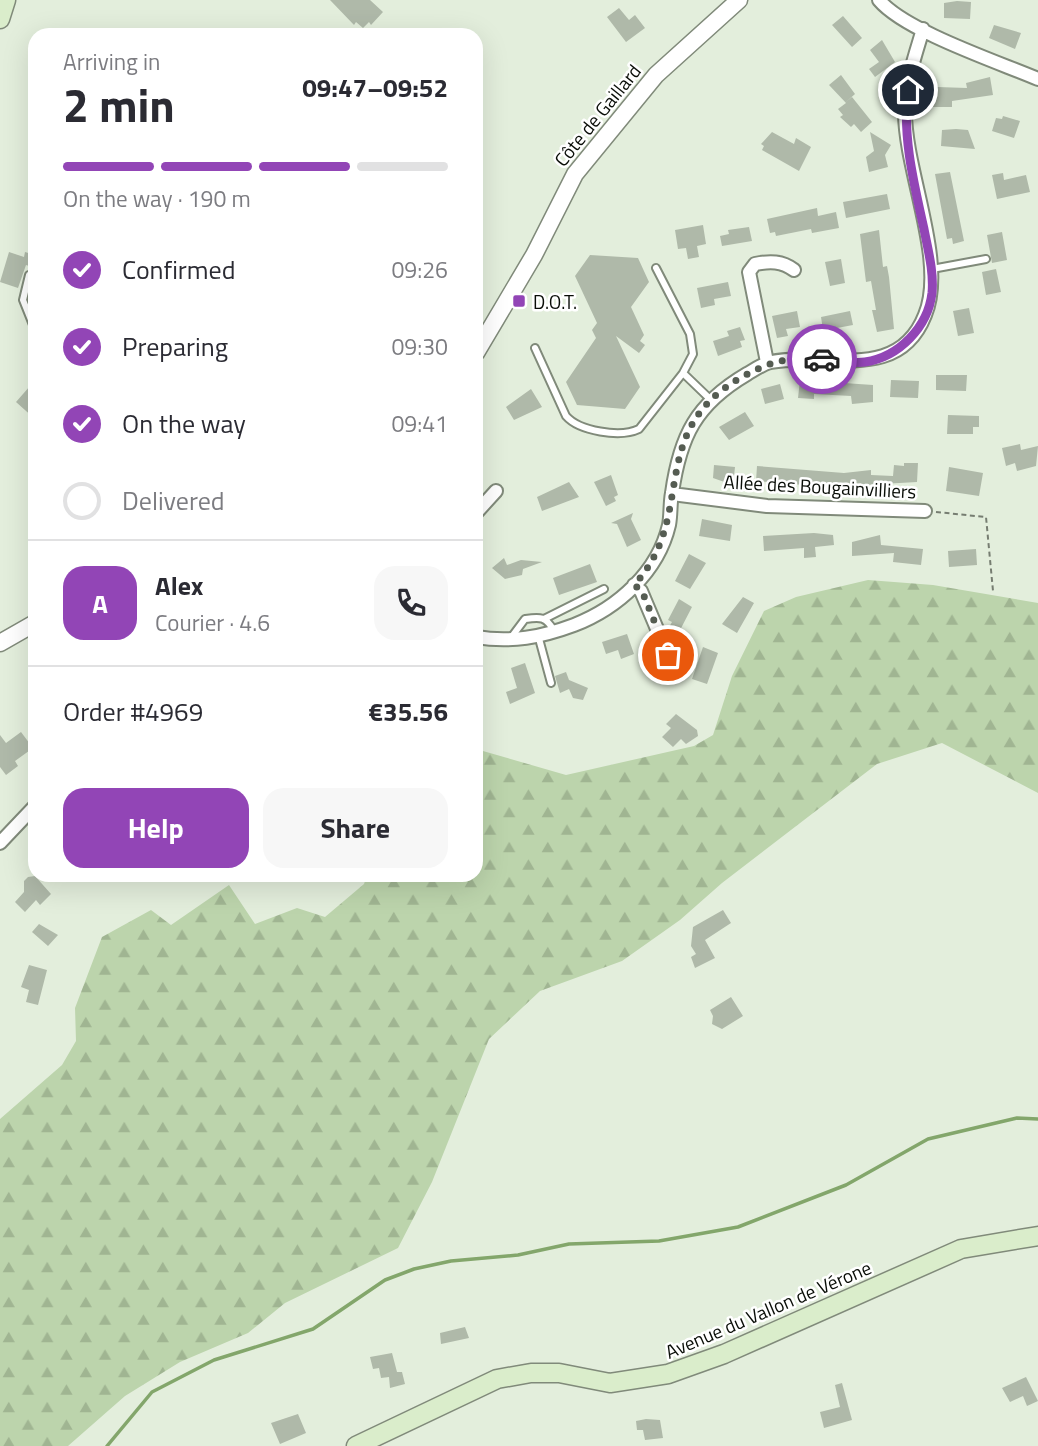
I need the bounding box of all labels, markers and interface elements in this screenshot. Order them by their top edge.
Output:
text: Arriving in [63,44,160,79]
street label: Côte de Gaillard [547,58,647,172]
pin [878,60,938,120]
text: 09:47–09:52 [302,68,448,107]
text: 2 min [63,70,175,140]
icon: home [889,71,927,109]
text: On the way · 190 m [63,181,251,216]
text: Confirmed [122,250,236,289]
icon: check [63,251,101,289]
text: 09:26 [391,252,448,287]
place label: D.O.T. [533,287,577,316]
marker: D.O.T. [511,293,527,309]
courier [787,324,857,394]
text: Preparing [122,327,228,366]
icon: check [63,328,101,366]
text: 09:30 [391,329,448,364]
icon: car [803,340,841,378]
text: On the way [122,404,246,443]
icon: check [63,405,101,443]
text: 09:41 [391,406,448,441]
street label: Allée des Bougainvilliers [723,466,917,506]
text: Delivered [122,481,225,520]
text: Alex [155,566,203,605]
button: phone [374,566,448,640]
text: A [92,584,108,623]
text: Courier · 4.6 [155,605,270,640]
pin [638,625,698,685]
icon: bag [649,636,687,674]
text: Order #4969 [63,692,203,731]
text: €35.56 [369,692,448,731]
button: Help [63,788,249,868]
button: Share [263,788,448,868]
street label: Avenue du Vallon de Vérone [660,1252,876,1366]

